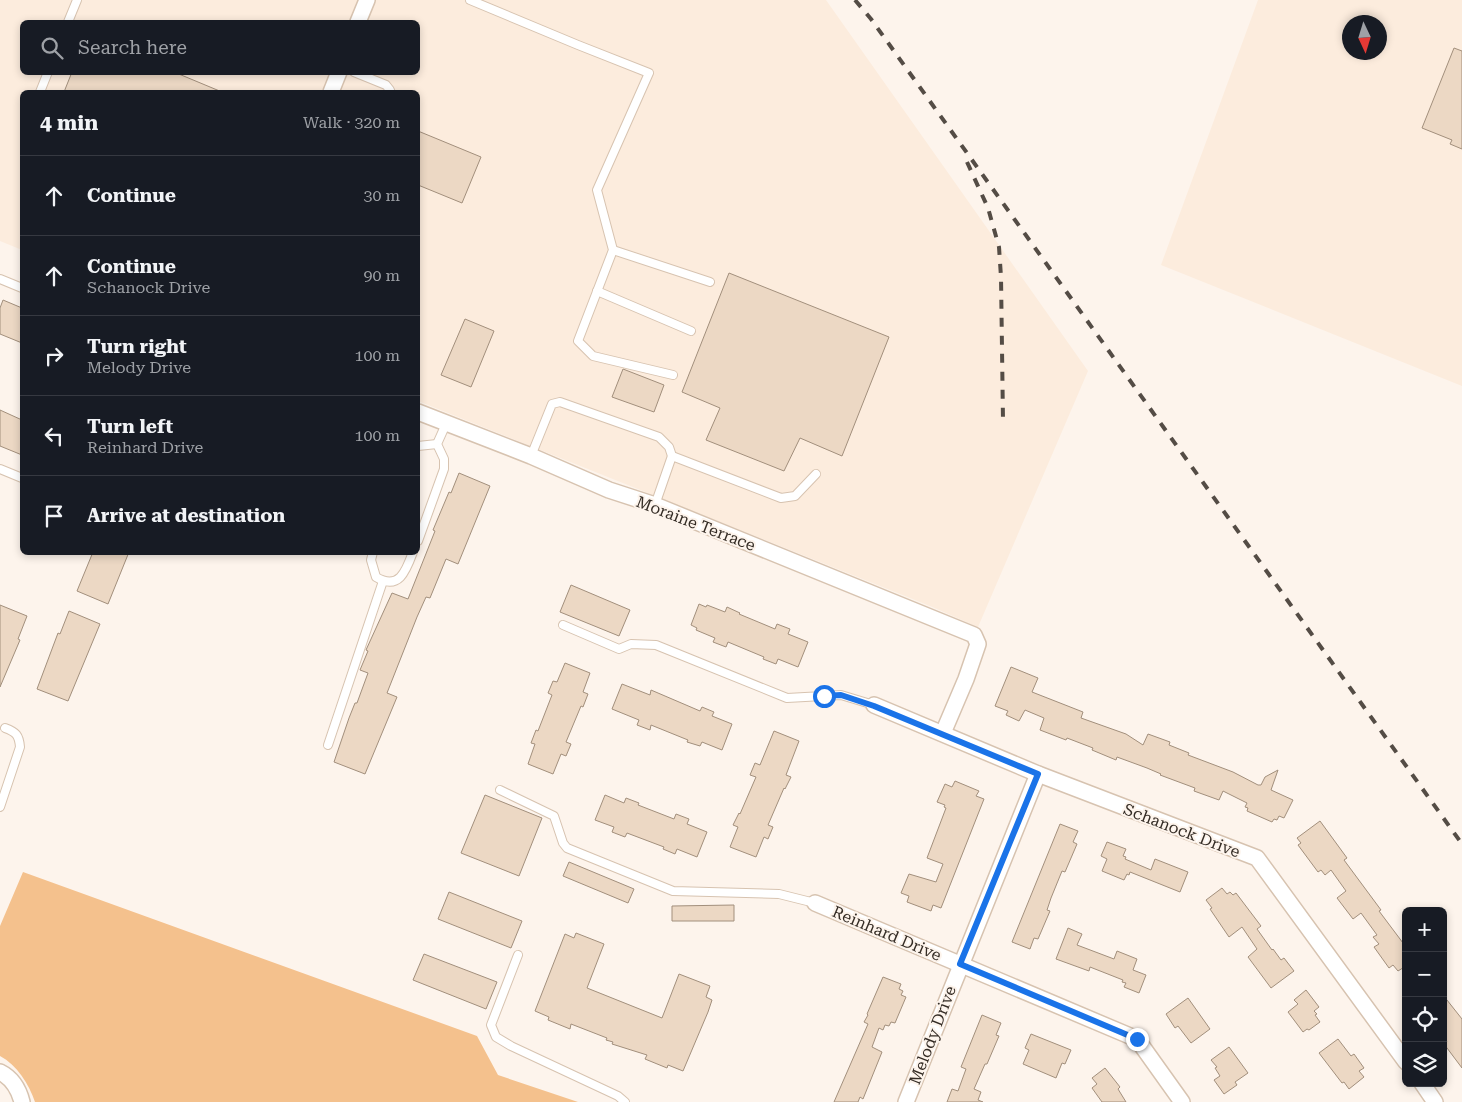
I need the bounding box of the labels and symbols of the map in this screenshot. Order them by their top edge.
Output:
north arrow [1342,15,1387,60]
street label: Moraine Terrace [634,492,758,555]
route start [813,685,836,708]
street label: Schanock Drive [1121,800,1243,861]
street label: Reinhard Drive [830,902,944,965]
street label: Melody Drive [905,983,960,1087]
route end [1126,1028,1149,1051]

